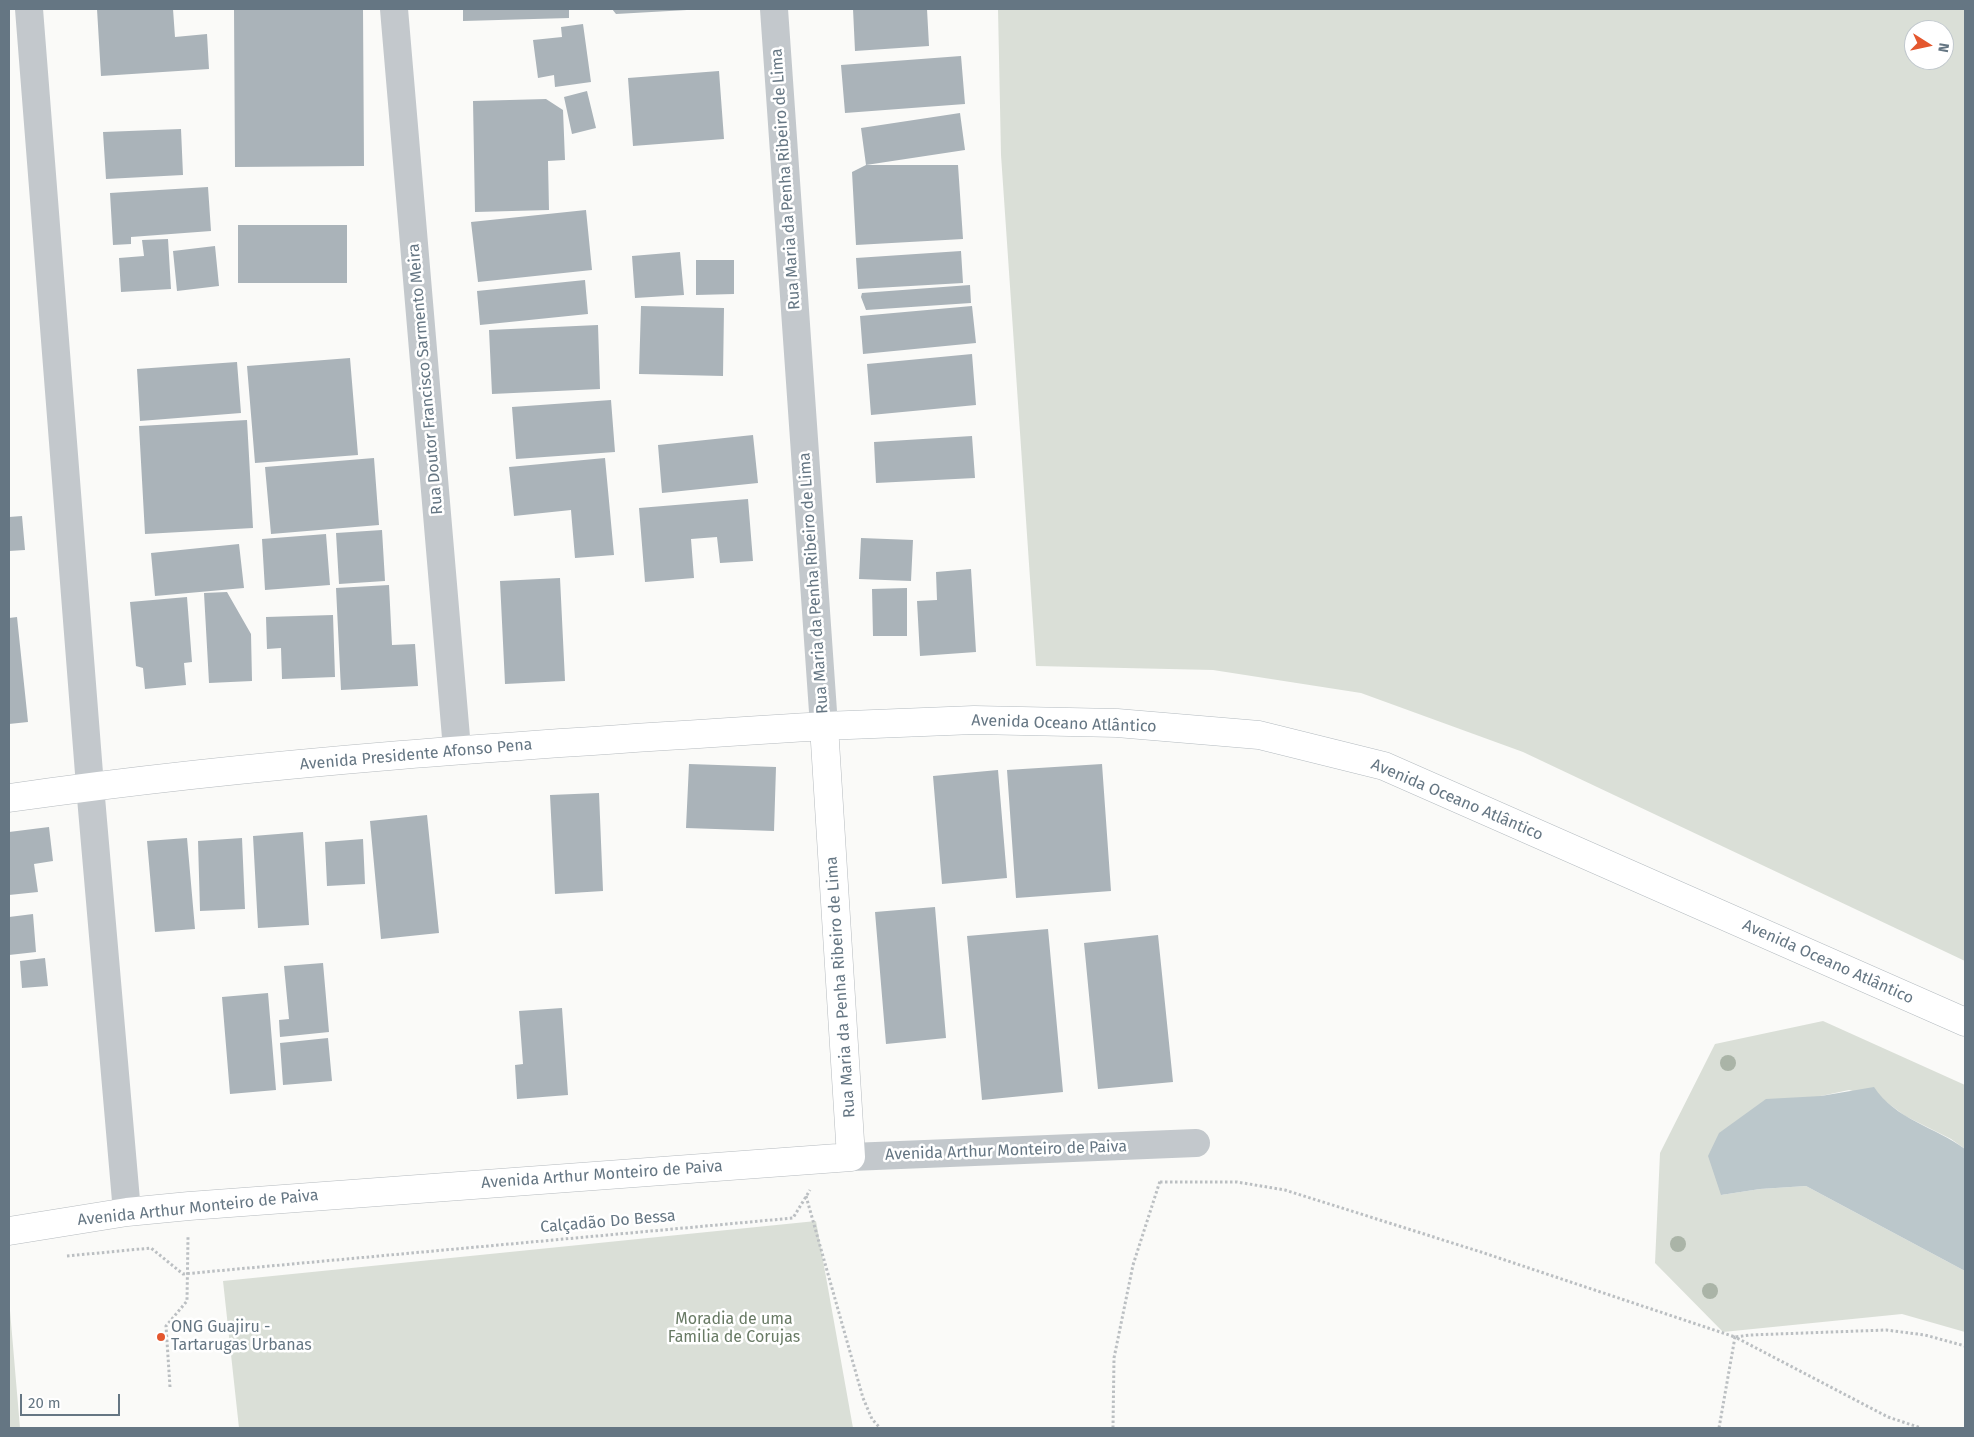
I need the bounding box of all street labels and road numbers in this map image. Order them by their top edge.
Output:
street label: Rua Maria da Penha Ribeiro de Lima [767,48,805,310]
street label: Rua Doutor Francisco Sarmento Meira [405,243,447,515]
street label: Rua Maria da Penha Ribeiro de Lima [795,452,833,714]
street label: Avenida Oceano Atlântico [971,711,1157,737]
street label: Avenida Presidente Afonso Pena [299,735,533,775]
street label: Avenida Oceano Atlântico [1368,755,1546,845]
street label: Rua Maria da Penha Ribeiro de Lima [822,856,860,1118]
street label: Avenida Oceano Atlântico [1740,916,1916,1008]
street label: Avenida Arthur Monteiro de Paiva [885,1137,1127,1165]
street label: Avenida Arthur Monteiro de Paiva [481,1157,723,1193]
street label: Avenida Arthur Monteiro de Paiva [77,1186,319,1230]
street label: Calçadão Do Bessa [540,1207,676,1237]

